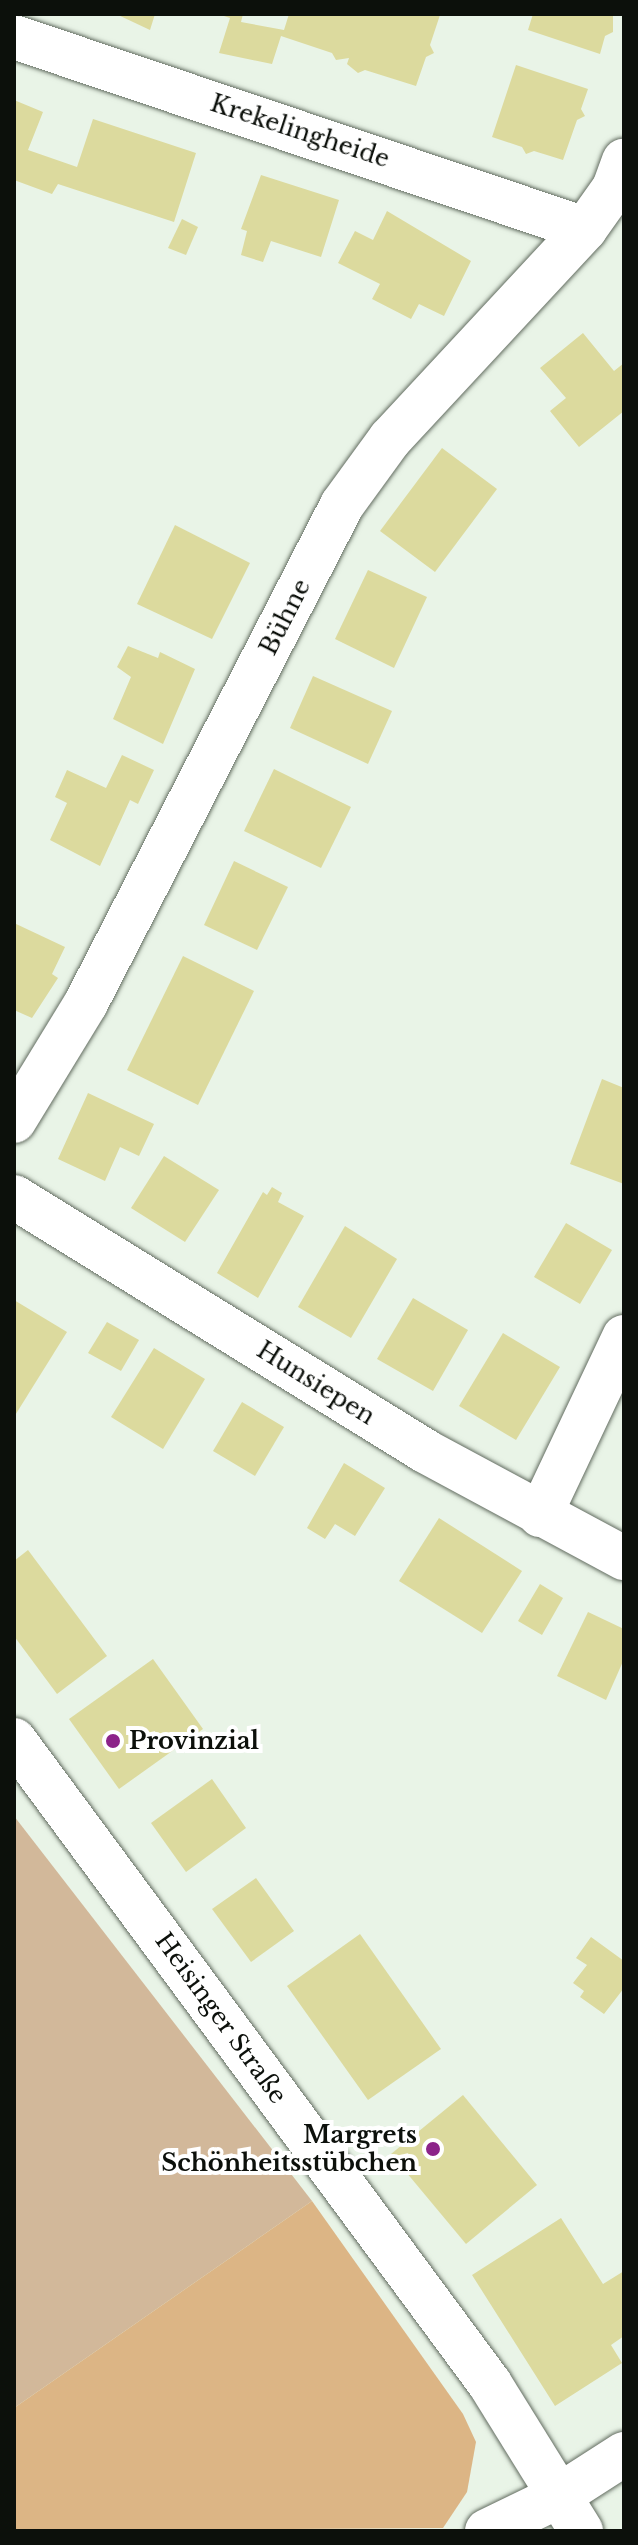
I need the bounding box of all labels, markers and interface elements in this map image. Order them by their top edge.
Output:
street label: Krekelingheide [207,88,393,174]
street label: Bühne [254,574,316,660]
street label: Hunsiepen [252,1335,380,1431]
place label: Provinzial [129,1727,259,1755]
marker: Provinzial [104,1732,122,1750]
street label: Heisinger Straße [149,1927,293,2109]
place label: Margrets Schönheitsstübchen [161,2121,417,2177]
marker: Margrets Schönheitsstübchen [424,2140,442,2158]

